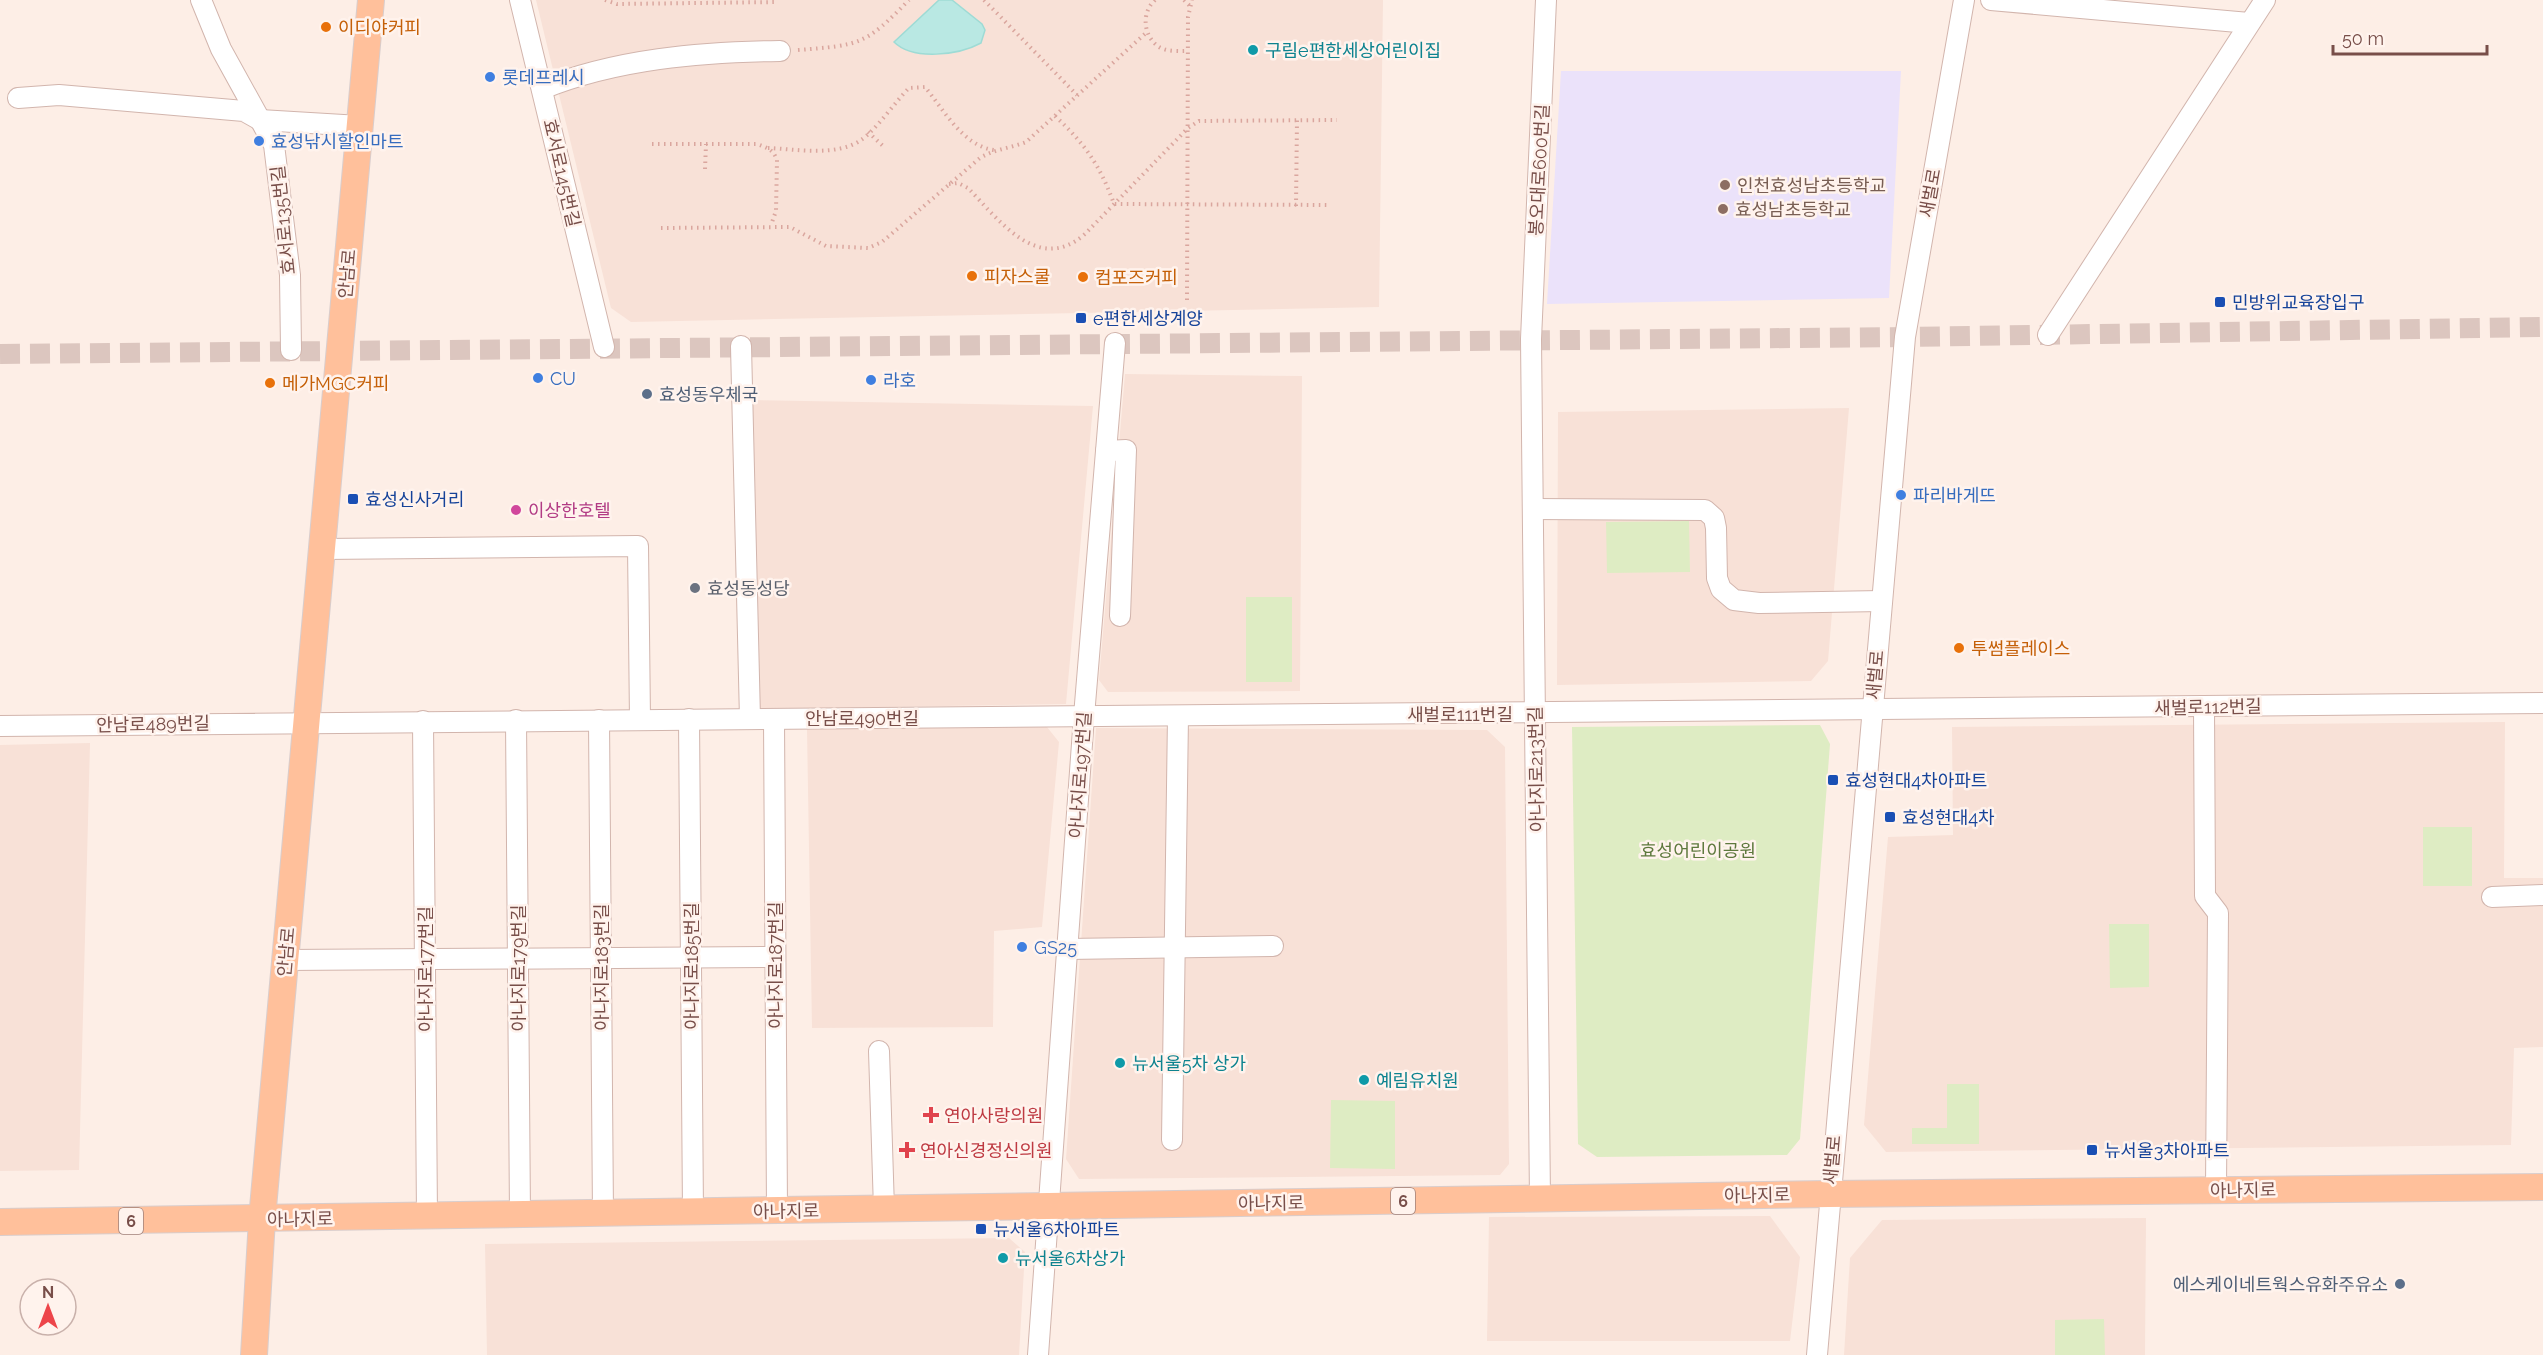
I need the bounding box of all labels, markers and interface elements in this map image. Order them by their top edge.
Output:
place label: 이디야커피 [338,17,421,38]
scale bar [2333,18,2488,56]
marker: 이디야커피 [319,20,333,34]
text: 50 m [2342,28,2384,49]
place label: 구림e편한세상어린이집 [1265,40,1441,61]
marker: 구림e편한세상어린이집 [1246,43,1260,57]
place label: 롯데프레시 [502,67,585,88]
marker: 롯데프레시 [483,70,497,84]
street label: 봉오대로600번길 [1525,103,1553,237]
street label: 효서로145번길 [539,117,585,229]
place label: 효성낚시할인마트 [271,131,403,152]
marker: 효성낚시할인마트 [252,134,266,148]
street label: 효서로135번길 [267,164,299,276]
street label: 새벌로 [1915,167,1945,219]
place label: 인천효성남초등학교 [1737,175,1886,196]
marker: 인천효성남초등학교 [1718,178,1732,192]
place label: 효성남초등학교 [1735,199,1851,220]
marker: 효성남초등학교 [1716,202,1730,216]
street label: 안남로 [334,248,360,300]
place label: 피자스쿨 [984,266,1050,287]
place label: 컴포즈커피 [1095,267,1178,288]
marker: 피자스쿨 [965,269,979,283]
marker: 컴포즈커피 [1076,270,1090,284]
place label: 민방위교육장입구 [2232,292,2364,313]
marker: 민방위교육장입구 [2213,295,2227,309]
place label: e편한세상계양 [1093,308,1203,329]
marker: e편한세상계양 [1074,311,1088,325]
place label: CU [550,368,576,389]
place label: 라호 [883,370,916,391]
marker: CU [531,371,545,385]
place label: 메가MGC커피 [282,373,389,394]
marker: 라호 [864,373,878,387]
marker: 메가MGC커피 [263,376,277,390]
place label: 효성동우체국 [659,384,758,405]
marker: 효성동우체국 [640,387,654,401]
place label: 파리바게뜨 [1913,485,1996,506]
marker: 파리바게뜨 [1894,488,1908,502]
place label: 효성신사거리 [365,489,464,510]
marker: 효성신사거리 [346,492,360,506]
place label: 이상한호텔 [528,500,611,521]
marker: 이상한호텔 [509,503,523,517]
place label: 효성동성당 [707,578,790,599]
marker: 효성동성당 [688,581,702,595]
place label: 투썸플레이스 [1971,638,2070,659]
marker: 투썸플레이스 [1952,641,1966,655]
street label: 새벌로 [1862,649,1888,701]
street label: 새벌로112번길 [2154,696,2262,718]
street label: 새벌로111번길 [1407,704,1513,725]
street label: 아나지로213번길 [1524,706,1548,832]
street label: 안남로490번길 [805,708,919,729]
street label: 아나지로197번길 [1065,711,1095,839]
street label: 안남로489번길 [96,713,210,735]
place label: 효성현대4차아파트 [1845,770,1987,791]
marker: 효성현대4차아파트 [1826,773,1840,787]
place label: 효성현대4차 [1902,807,1995,828]
marker: 효성현대4차 [1883,810,1897,824]
park label: 효성어린이공원 [1640,840,1756,861]
street label: 아나지로187번길 [765,901,786,1029]
street label: 아나지로185번길 [681,902,702,1030]
street label: 아나지로183번길 [591,903,612,1031]
street label: 아나지로179번길 [508,904,529,1032]
street label: 아나지로177번길 [415,906,436,1032]
street label: 안남로 [273,926,299,978]
place label: GS25 [1034,937,1077,958]
marker: GS25 [1015,940,1029,954]
place label: 뉴서울5차 상가 [1132,1053,1246,1074]
marker: 뉴서울5차 상가 [1113,1056,1127,1070]
place label: 예림유치원 [1376,1070,1459,1091]
marker: 예림유치원 [1357,1073,1371,1087]
place label: 연아사랑의원 [944,1105,1043,1126]
marker: 연아사랑의원 [922,1106,940,1124]
street label: 새벌로 [1819,1134,1845,1186]
place label: 연아신경정신의원 [920,1140,1052,1161]
place label: 뉴서울3차아파트 [2104,1140,2230,1161]
marker: 연아신경정신의원 [898,1141,916,1159]
marker: 뉴서울3차아파트 [2085,1143,2099,1157]
street label: 아나지로 [2210,1179,2276,1201]
street label: 아나지로 [1724,1184,1790,1206]
road number: 6 [1391,1188,1415,1214]
street label: 아나지로 [1238,1192,1304,1214]
street label: 아나지로 [753,1200,819,1222]
road number: 6 [119,1208,143,1234]
street label: 아나지로 [267,1208,333,1230]
place label: 뉴서울6차아파트 [993,1219,1120,1240]
marker: 뉴서울6차아파트 [974,1222,988,1236]
place label: 뉴서울6차상가 [1015,1248,1126,1269]
marker: 뉴서울6차상가 [996,1251,1010,1265]
place label: 에스케이네트웍스유화주유소 [2173,1274,2388,1295]
north arrow [18,1277,78,1337]
marker: 에스케이네트웍스유화주유소 [2393,1277,2407,1291]
text: N [42,1283,54,1302]

